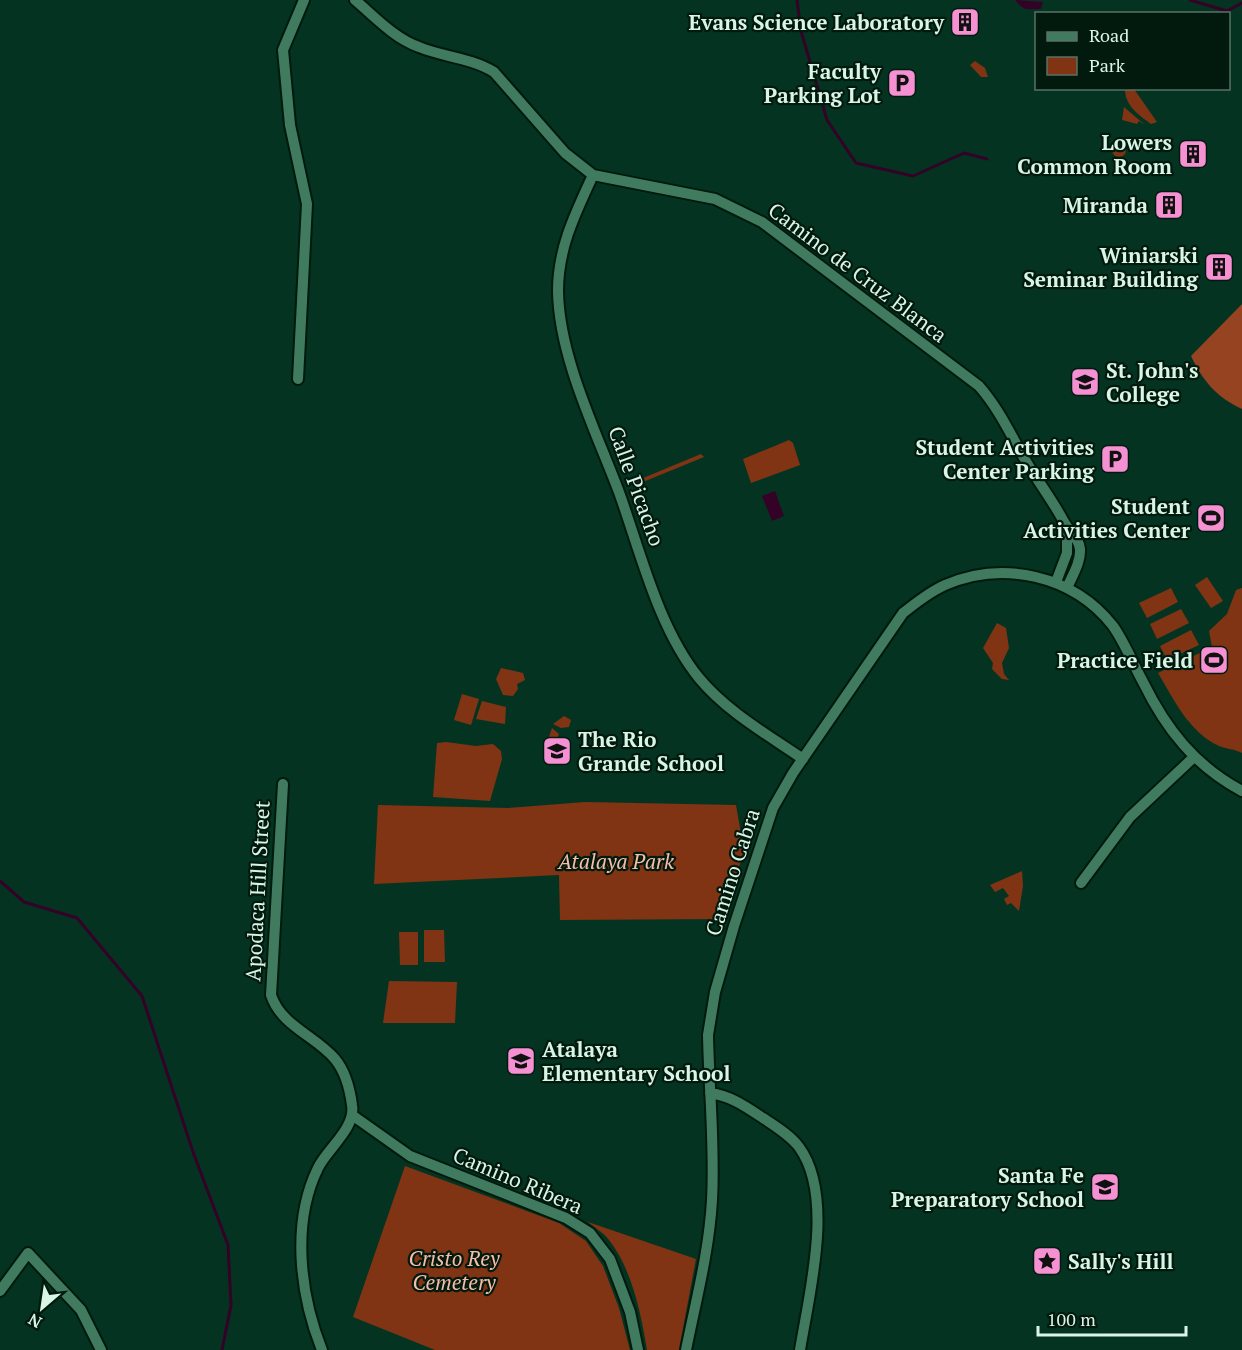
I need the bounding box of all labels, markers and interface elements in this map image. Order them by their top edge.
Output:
building icon: Evans Science Laboratory [949,6,981,38]
place label: Evans Science Laboratory [688,8,945,36]
legend [1035,12,1230,90]
text: Road [1089,23,1129,47]
text: Park [1089,53,1126,77]
place label: Faculty Parking Lot [764,57,882,109]
parking icon: Faculty Parking Lot [886,67,918,99]
place label: Lowers Common Room [1017,128,1173,180]
building icon: Lowers Common Room [1177,138,1209,170]
building icon: Miranda [1153,189,1185,221]
place label: Miranda [1063,191,1148,219]
street label: Camino de Cruz Blanca [763,196,953,349]
place label: Winiarski Seminar Building [1023,241,1199,293]
building icon: Winiarski Seminar Building [1203,251,1235,283]
place label: St. John's College [1106,356,1199,408]
school or university icon: St. John's College [1069,366,1101,398]
street label: Calle Picacho [602,422,672,550]
place label: Student Activities Center Parking [915,433,1095,485]
parking icon: Student Activities Center Parking [1099,443,1131,475]
place label: Student Activities Center [1023,492,1191,544]
sports icon: Student Activities Center [1195,502,1227,534]
sports icon: Practice Field [1198,644,1230,676]
place label: Practice Field [1057,646,1193,674]
place label: The Rio Grande School [578,725,724,777]
school or university icon: The Rio Grande School [541,735,573,767]
street label: Apodaca Hill Street [238,800,276,982]
street label: Camino Cabra [698,805,766,939]
park label: Atalaya Park [556,847,675,875]
place label: Atalaya Elementary School [542,1035,730,1087]
school or university icon: Atalaya Elementary School [505,1045,537,1077]
street label: Camino Ribera [449,1140,587,1220]
place label: Santa Fe Preparatory School [891,1161,1084,1213]
school or university icon: Santa Fe Preparatory School [1089,1171,1121,1203]
park label: Cristo Rey Cemetery [409,1244,500,1296]
place icon: Sally's Hill [1031,1245,1063,1277]
place label: Sally's Hill [1068,1247,1173,1275]
north arrow [12,1278,72,1338]
scale bar [1038,1299,1186,1337]
text: 100 m [1047,1307,1096,1331]
text: N [24,1309,45,1334]

